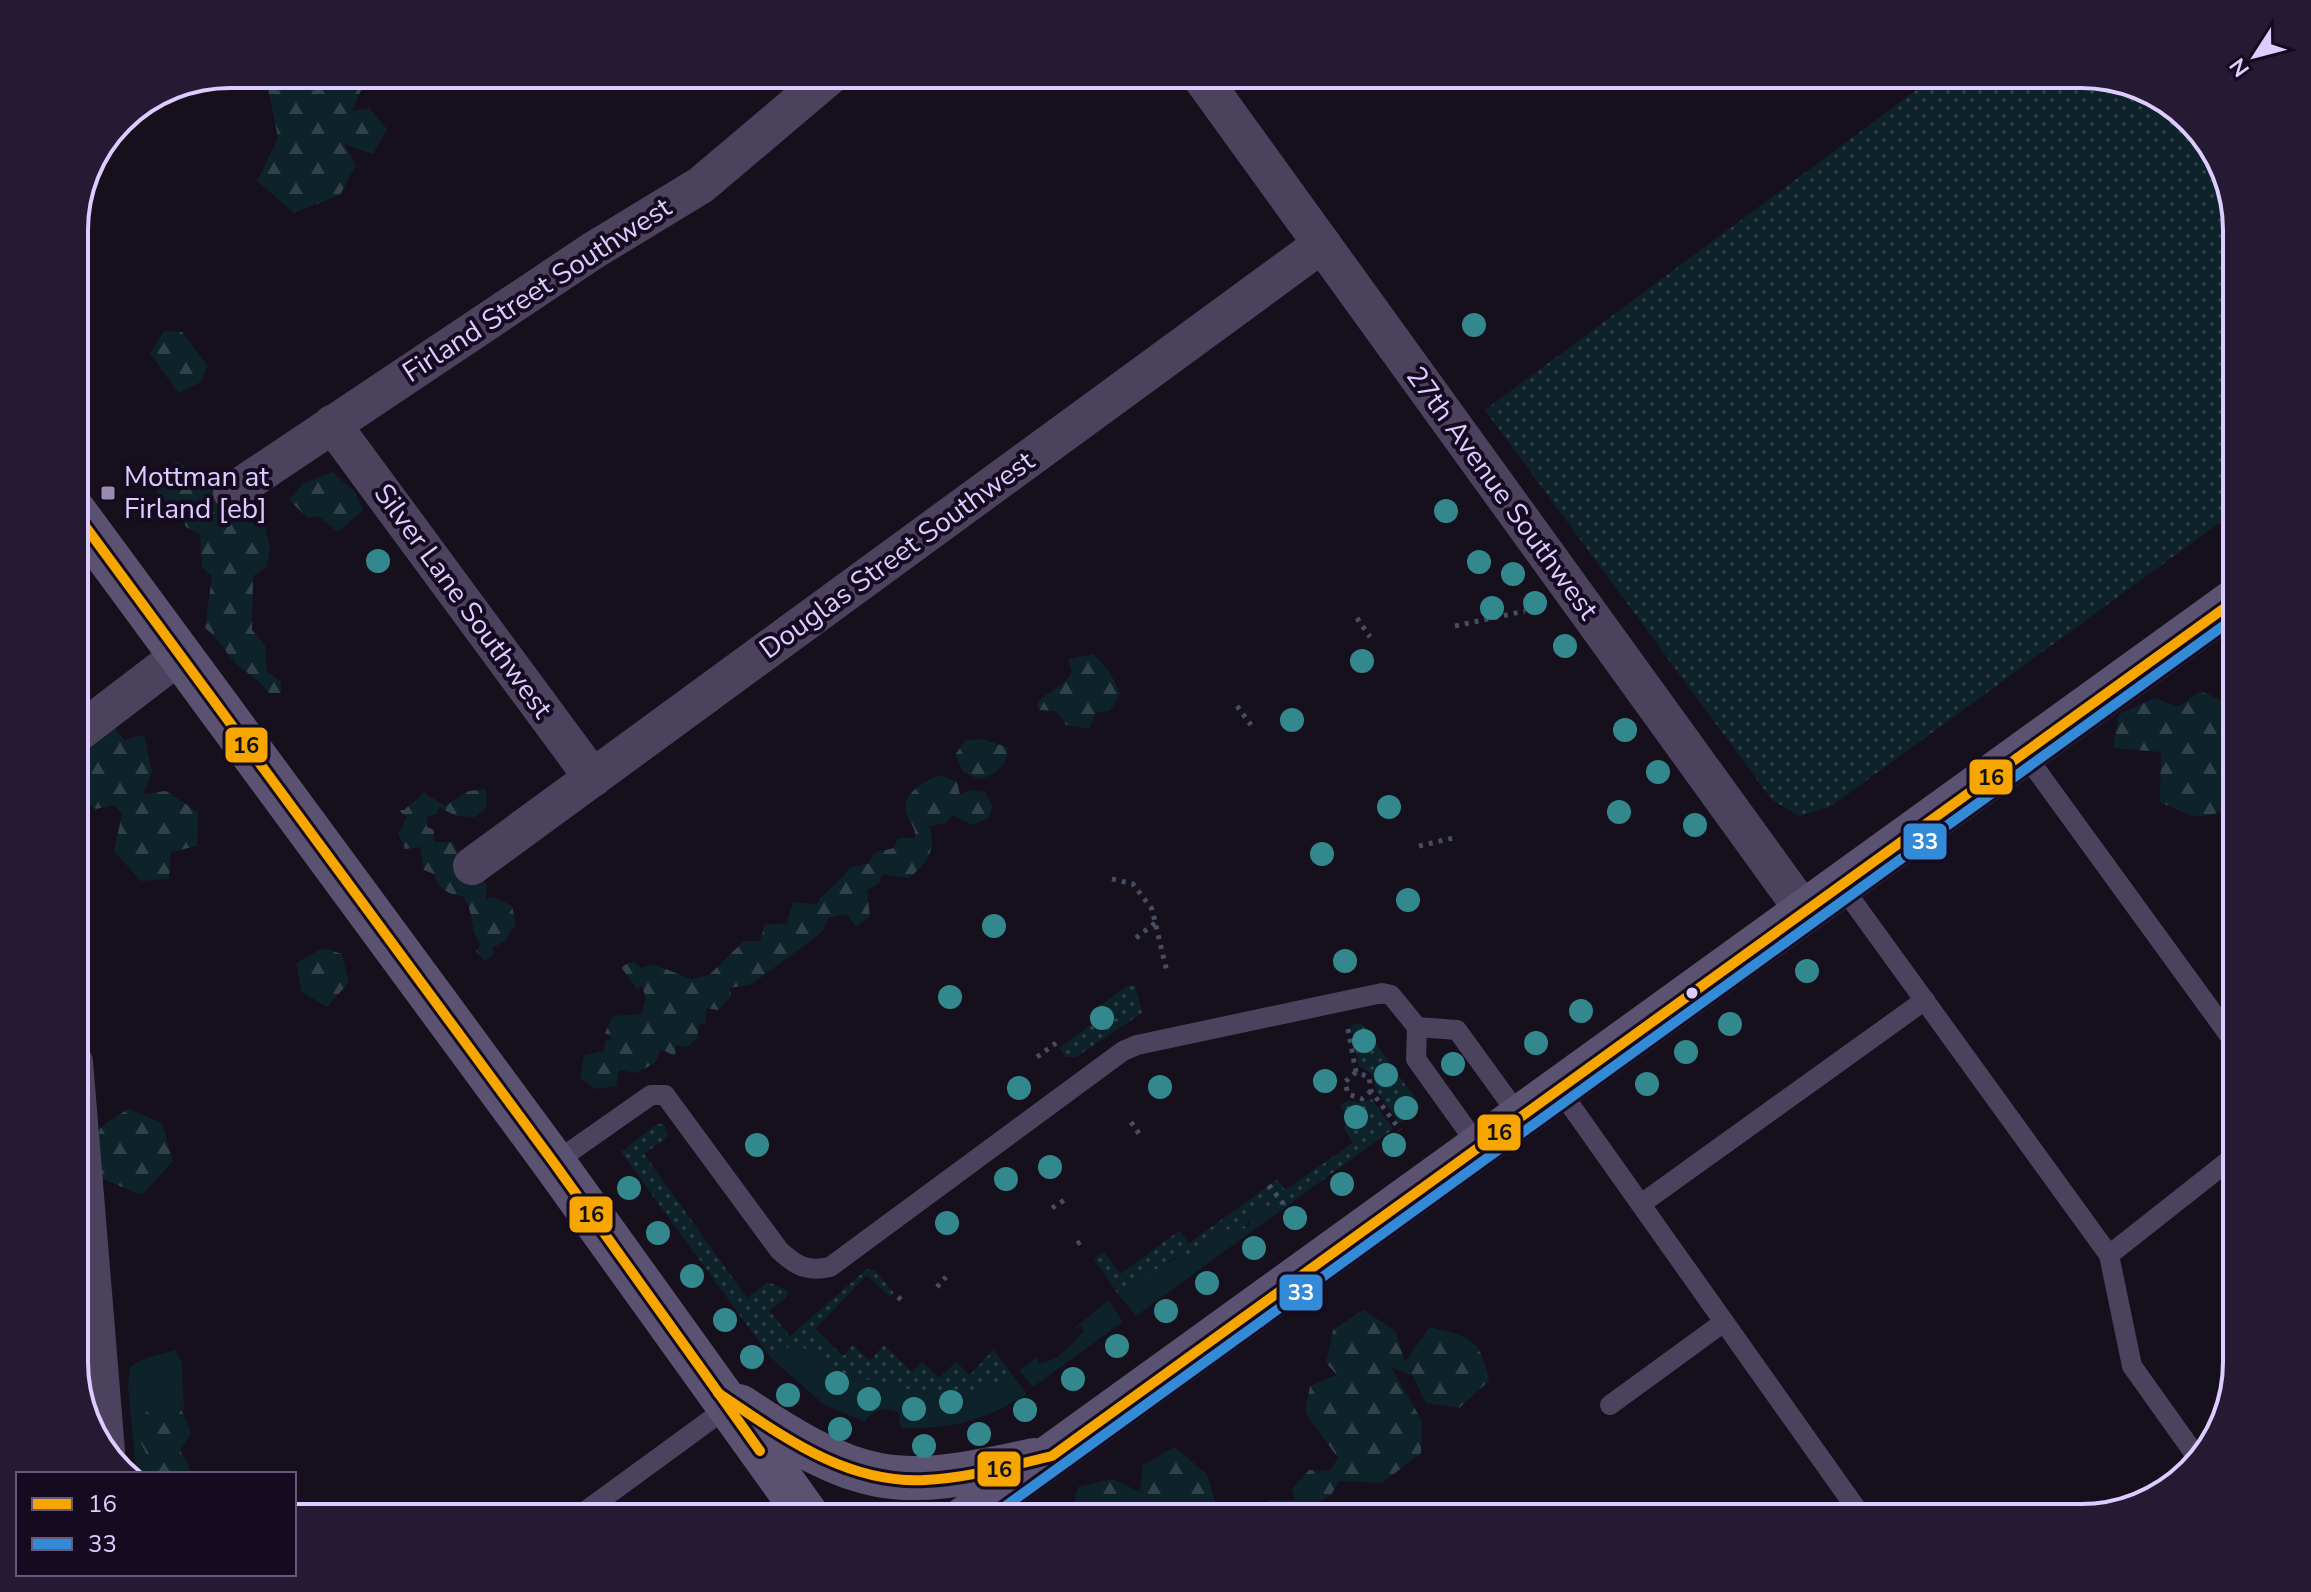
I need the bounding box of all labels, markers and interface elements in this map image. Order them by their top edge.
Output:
north arrow [2215,16,2295,96]
text: N [2223,52,2257,83]
street label: Firland Street Southwest [395,189,679,391]
street label: 27th Avenue Southwest [1397,359,1607,627]
street label: Douglas Street Southwest [752,442,1042,668]
place label: Mottman at Firland [eb] [124,458,269,528]
street label: Silver Lane Southwest [365,476,561,726]
marker: Mottman at Firland [eb] [99,484,117,502]
line badge: 16 [224,726,269,764]
text: 16 [233,731,259,761]
line badge: 16 [1968,758,2014,796]
text: 16 [1978,763,2004,793]
line badge: 33 [1902,822,1948,861]
text: 33 [1912,827,1938,857]
unlabelled marker [1684,985,1700,1001]
line badge: 16 [1476,1113,1522,1152]
text: 16 [1486,1118,1512,1148]
line badge: 16 [568,1195,614,1234]
text: 16 [578,1200,604,1230]
line badge: 33 [1278,1273,1324,1312]
text: 33 [1288,1278,1314,1308]
line badge: 16 [976,1450,1022,1488]
text: 16 [986,1455,1012,1485]
legend [16,1472,296,1576]
text: 16 [88,1488,117,1520]
text: 33 [88,1528,117,1560]

